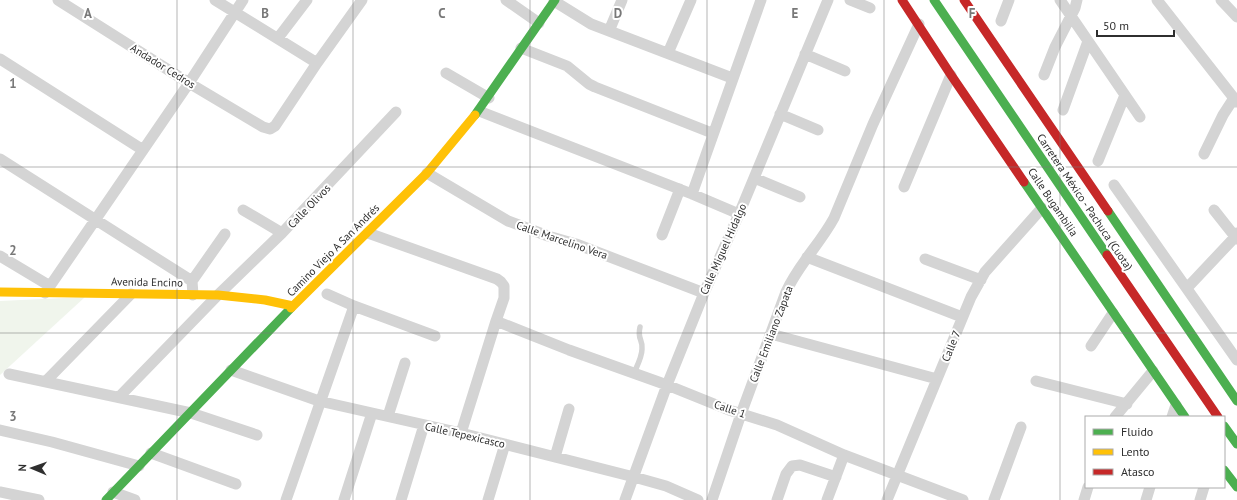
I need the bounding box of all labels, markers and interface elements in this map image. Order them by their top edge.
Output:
text: A [84,5,92,22]
text: B [261,5,269,22]
text: C [438,5,446,22]
text: D [614,5,622,22]
text: E [792,5,799,22]
text: F [969,5,976,22]
scale bar [1097,12,1174,38]
text: 50 m [1103,18,1129,33]
street label: Andador Cedros [128,40,198,92]
text: 1 [9,75,17,92]
street label: Carretera México - Pachuca (Cuota) [1034,131,1136,273]
street label: Calle Bugambilia [1025,165,1081,239]
street label: Calle Olivos [285,181,334,231]
street label: Camino Viejo A San Andrés [284,200,383,299]
street label: Calle Miguel Hidalgo [697,201,749,297]
street label: Calle Marcelino Vera [514,218,610,262]
text: 2 [9,242,17,259]
street label: Avenida Encino [111,274,183,290]
street label: Calle Emiliano Zapata [746,284,796,384]
street label: Calle 7 [938,328,964,364]
street label: Calle 1 [712,397,748,421]
text: 3 [9,408,17,425]
legend [1085,416,1225,488]
street label: Calle Tepexicasco [423,419,507,451]
text: Fluido [1121,424,1153,439]
text: Lento [1121,444,1150,459]
north arrow [12,448,52,488]
text: N [15,464,29,472]
text: Atasco [1121,464,1154,479]

